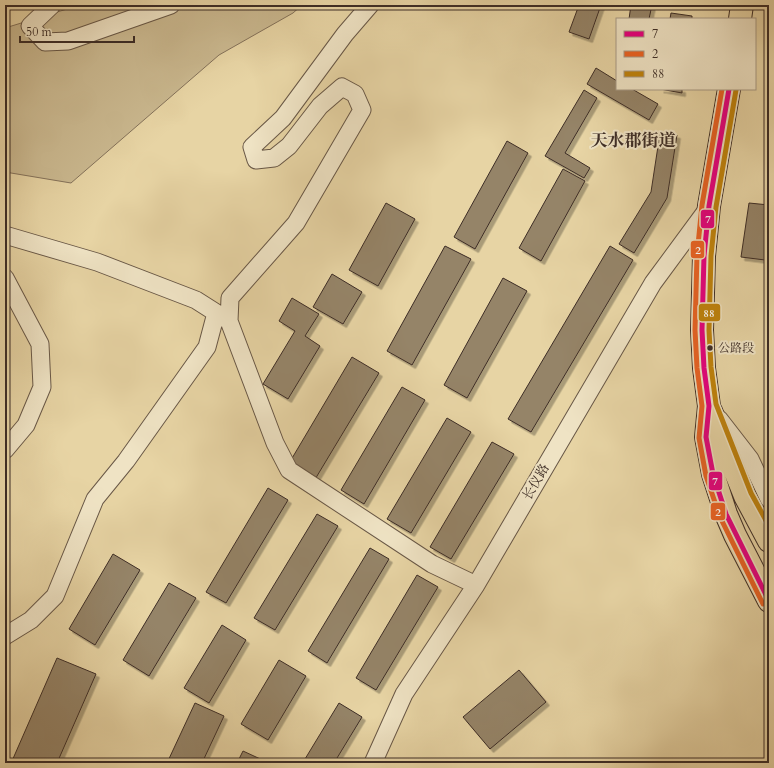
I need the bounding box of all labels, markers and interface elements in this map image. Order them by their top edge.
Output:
scale bar [20,18,134,44]
legend [616,18,756,90]
text: 50 m [26,24,53,40]
text: 7 [652,26,658,42]
text: 2 [652,46,658,62]
text: 88 [652,66,664,82]
district label: 天水郡街道 [591,129,676,152]
line badge: 7 [700,209,715,229]
text: 7 [705,212,711,227]
line badge: 2 [690,240,705,259]
text: 2 [695,243,701,258]
line badge: 88 [698,303,721,322]
text: 88 [703,306,715,321]
place label: 公路段 [718,340,754,356]
marker: 公路段 [705,343,715,353]
street label: 长仪路 [518,461,554,503]
line badge: 7 [708,471,723,491]
text: 7 [712,474,718,489]
line badge: 2 [710,502,726,521]
text: 2 [715,505,721,520]

